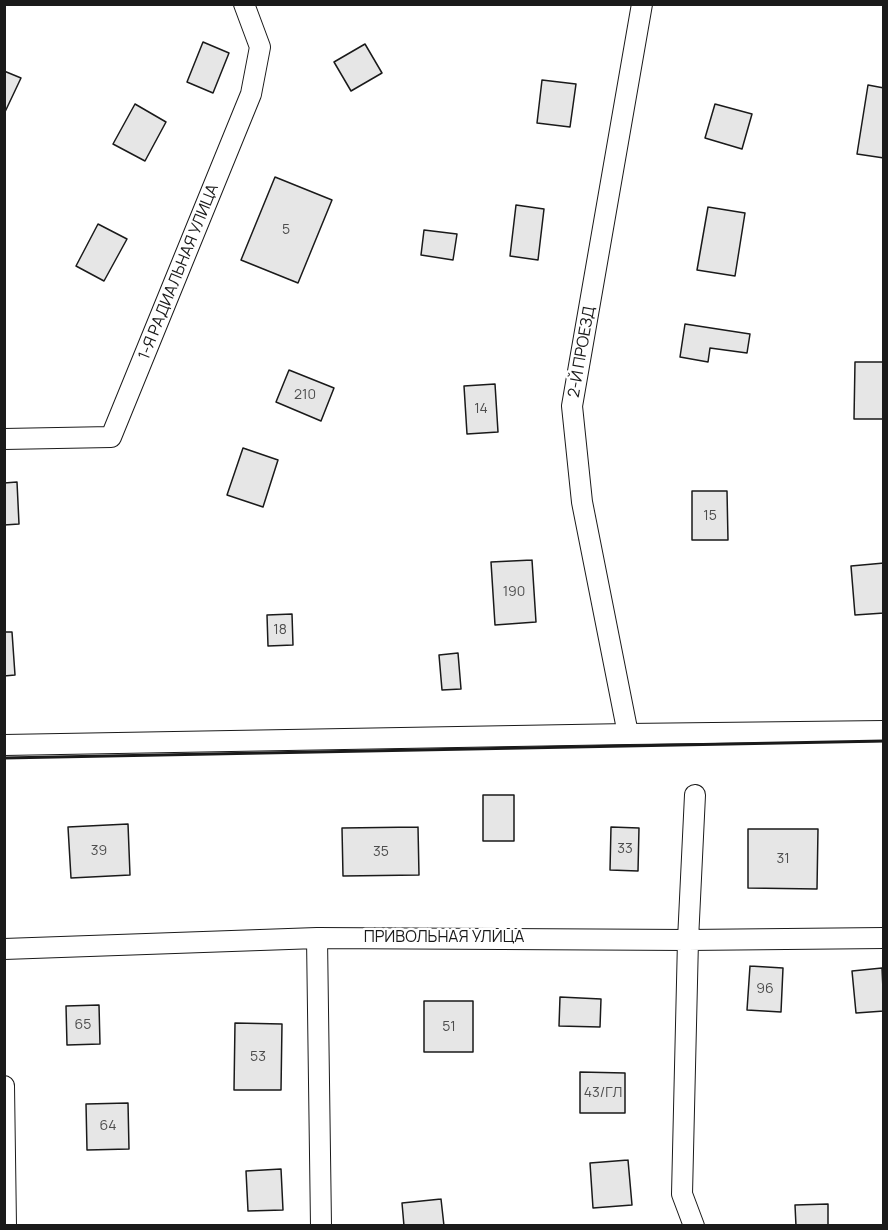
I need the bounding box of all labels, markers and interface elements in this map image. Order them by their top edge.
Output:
street label: 1-Я РАДИАЛЬНАЯ УЛИЦА [135,181,223,363]
house number: 5 [282,222,290,238]
street label: 2-Й ПРОЕЗД [565,305,599,399]
house number: 210 [294,387,316,403]
house number: 14 [474,401,488,417]
house number: 15 [703,508,717,524]
house number: 190 [503,584,525,600]
house number: 18 [273,622,287,638]
house number: 33 [617,841,633,857]
house number: 39 [91,843,107,859]
house number: 35 [373,844,389,860]
house number: 31 [776,851,790,867]
street label: ПРИВОЛЬНАЯ УЛИЦА [364,928,524,948]
house number: 96 [756,981,774,997]
house number: 65 [75,1017,91,1033]
house number: 51 [442,1019,456,1035]
house number: 53 [250,1049,266,1065]
house number: 43/ГЛ [584,1085,622,1101]
house number: 64 [100,1118,116,1134]

